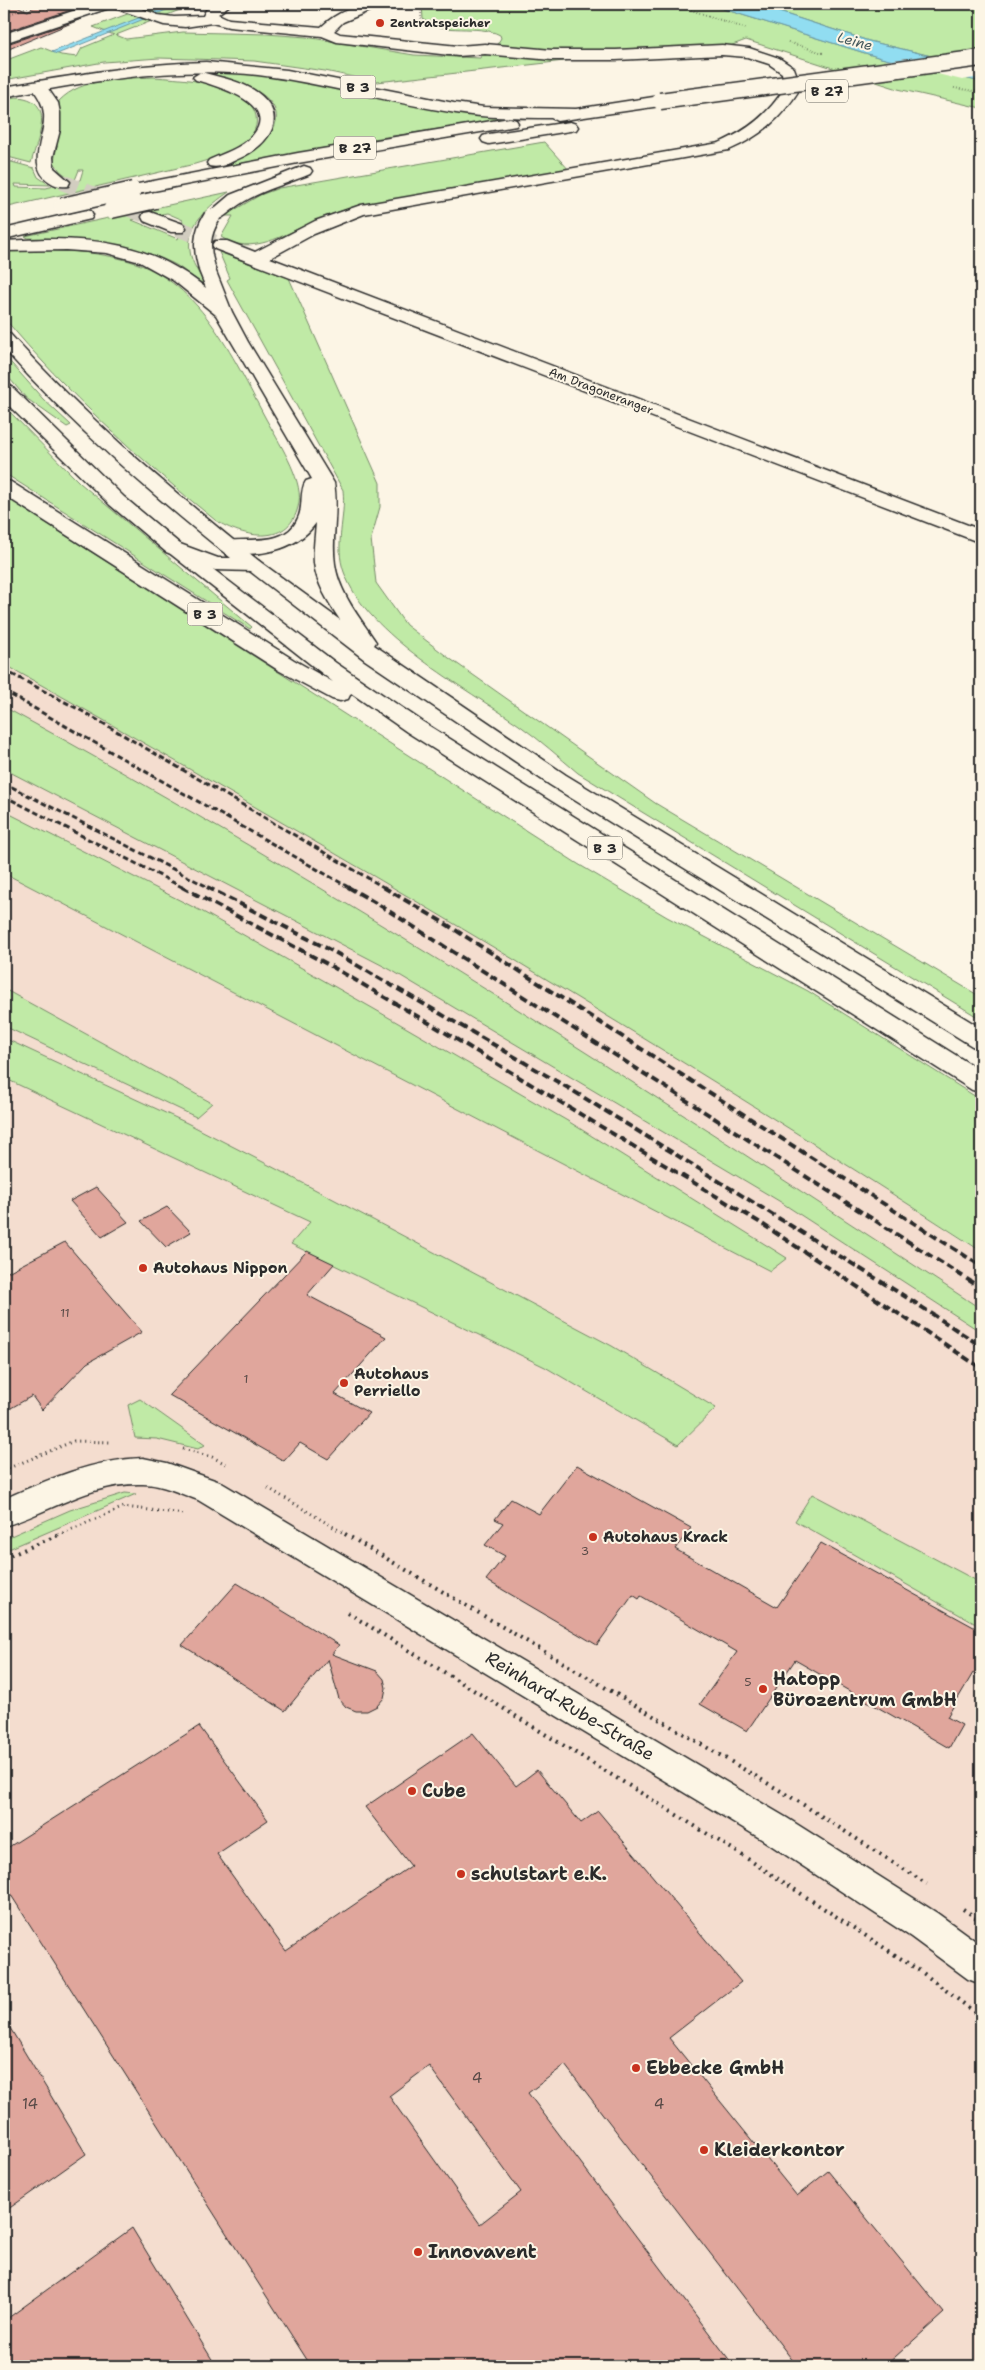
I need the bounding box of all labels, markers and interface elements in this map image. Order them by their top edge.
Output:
place label: Zentratspeicher [390,15,491,31]
marker: Zentratspeicher [374,17,386,29]
water label: Leine [836,28,875,54]
road number: B 3 [340,75,376,98]
road number: B 27 [806,80,848,102]
road number: B 27 [334,136,376,160]
street label: Am Dragoneranger [547,364,656,418]
road number: B 3 [188,602,222,626]
road number: B 3 [588,836,622,860]
place label: Autohaus Nippon [153,1258,287,1278]
marker: Autohaus Nippon [137,1262,149,1274]
house number: 11 [60,1305,70,1321]
place label: Autohaus Perriello [354,1364,429,1401]
house number: 1 [243,1371,249,1387]
marker: Autohaus Perriello [338,1377,350,1389]
place label: Autohaus Krack [603,1527,728,1547]
marker: Autohaus Krack [587,1531,599,1543]
house number: 3 [581,1543,589,1559]
street label: Reinhard-Rube-Straße [481,1646,659,1766]
place label: Hatopp Bürozentrum GmbH [773,1667,957,1712]
house number: 5 [744,1674,752,1690]
marker: Hatopp Bürozentrum GmbH [757,1683,769,1695]
place label: Cube [422,1779,466,1803]
marker: Cube [406,1785,418,1797]
place label: schulstart e.K. [471,1862,607,1886]
marker: schulstart e.K. [455,1868,467,1880]
place label: Ebbecke GmbH [646,2056,784,2080]
marker: Ebbecke GmbH [630,2062,642,2074]
house number: 4 [472,2068,482,2088]
house number: 14 [22,2094,38,2114]
house number: 4 [654,2094,664,2114]
place label: Kleiderkontor [714,2138,845,2162]
marker: Kleiderkontor [698,2144,710,2156]
place label: Innovavent [428,2240,537,2264]
marker: Innovavent [412,2246,424,2258]

